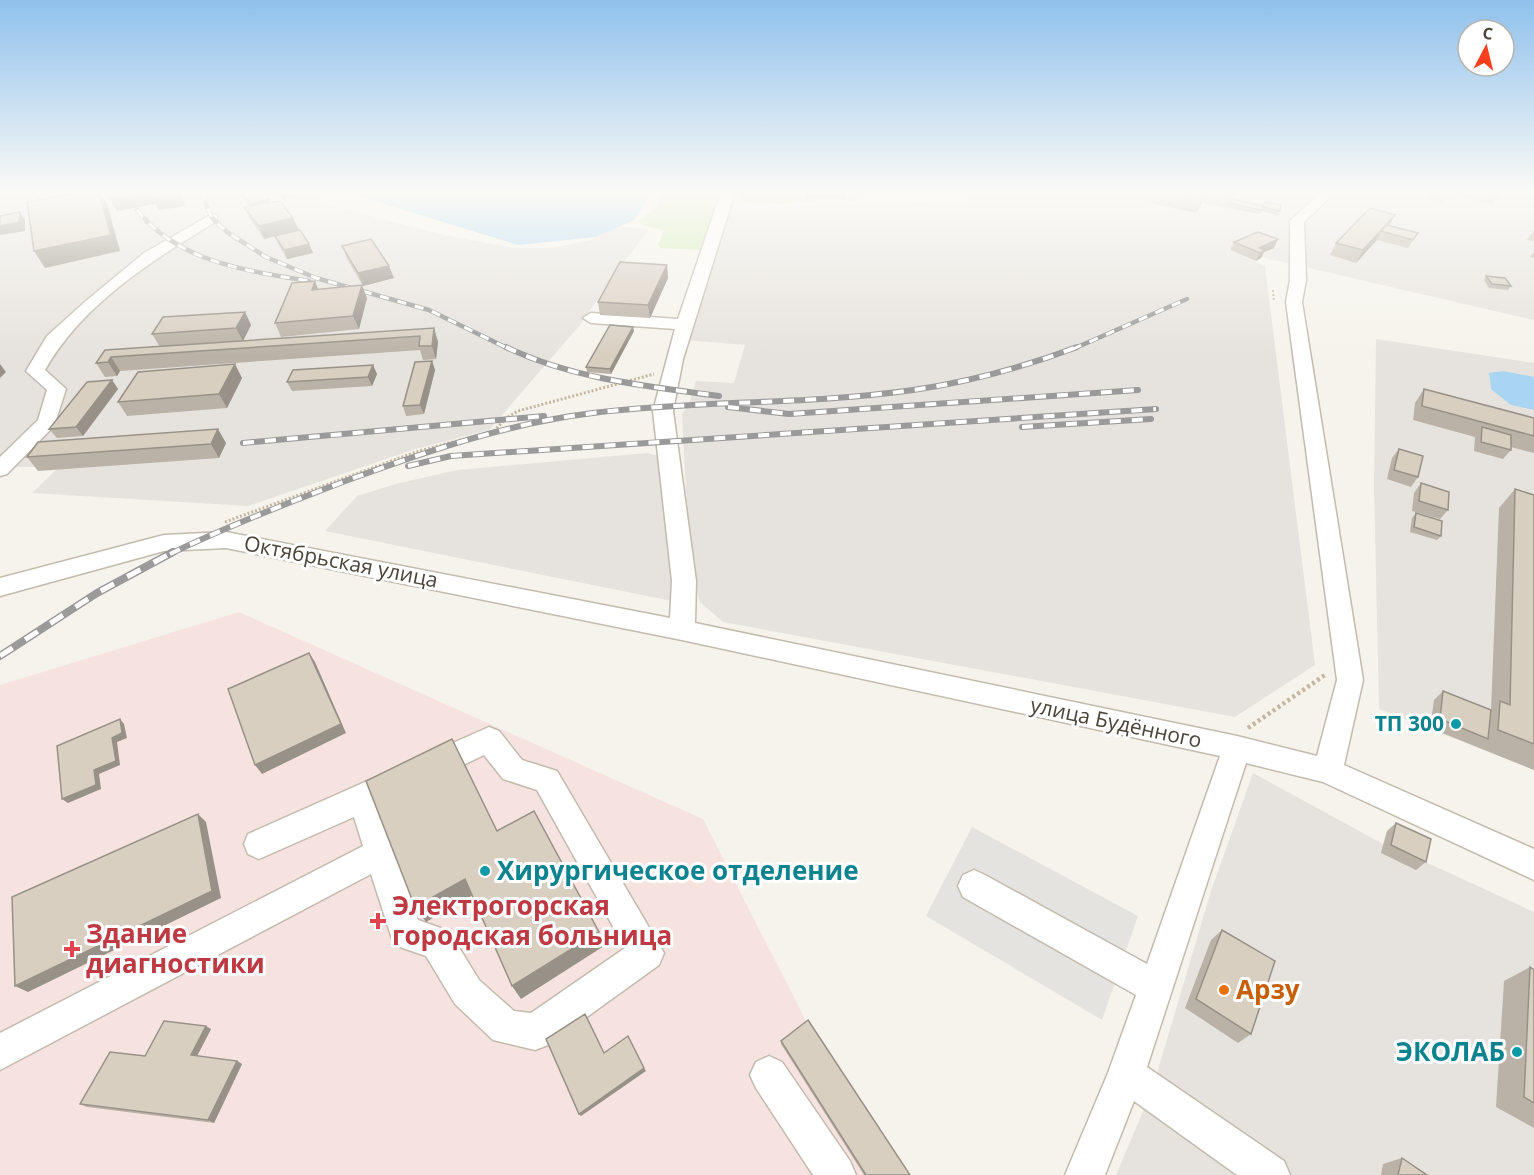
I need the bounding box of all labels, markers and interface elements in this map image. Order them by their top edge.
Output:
north arrow [1456,18,1516,78]
text: С [1481,22,1494,45]
street label: Октябрьская улица [242,529,440,594]
street label: улица Будённого [1028,690,1204,754]
place label: ТП 300 [1375,709,1444,737]
marker: ТП 300 [1449,717,1463,731]
place label: Хирургическое отделение [497,852,859,888]
marker: Хирургическое отделение [478,864,492,878]
place label: Электрогорская городская больница [392,887,672,953]
marker: Электрогорская городская больница [369,912,387,930]
place label: Здание диагностики [86,915,265,981]
marker: Здание диагностики [63,940,81,958]
place label: Арзу [1236,971,1300,1007]
marker: Арзу [1217,983,1231,997]
place label: ЭКОЛАБ [1396,1033,1505,1069]
marker: ЭКОЛАБ [1510,1045,1524,1059]

